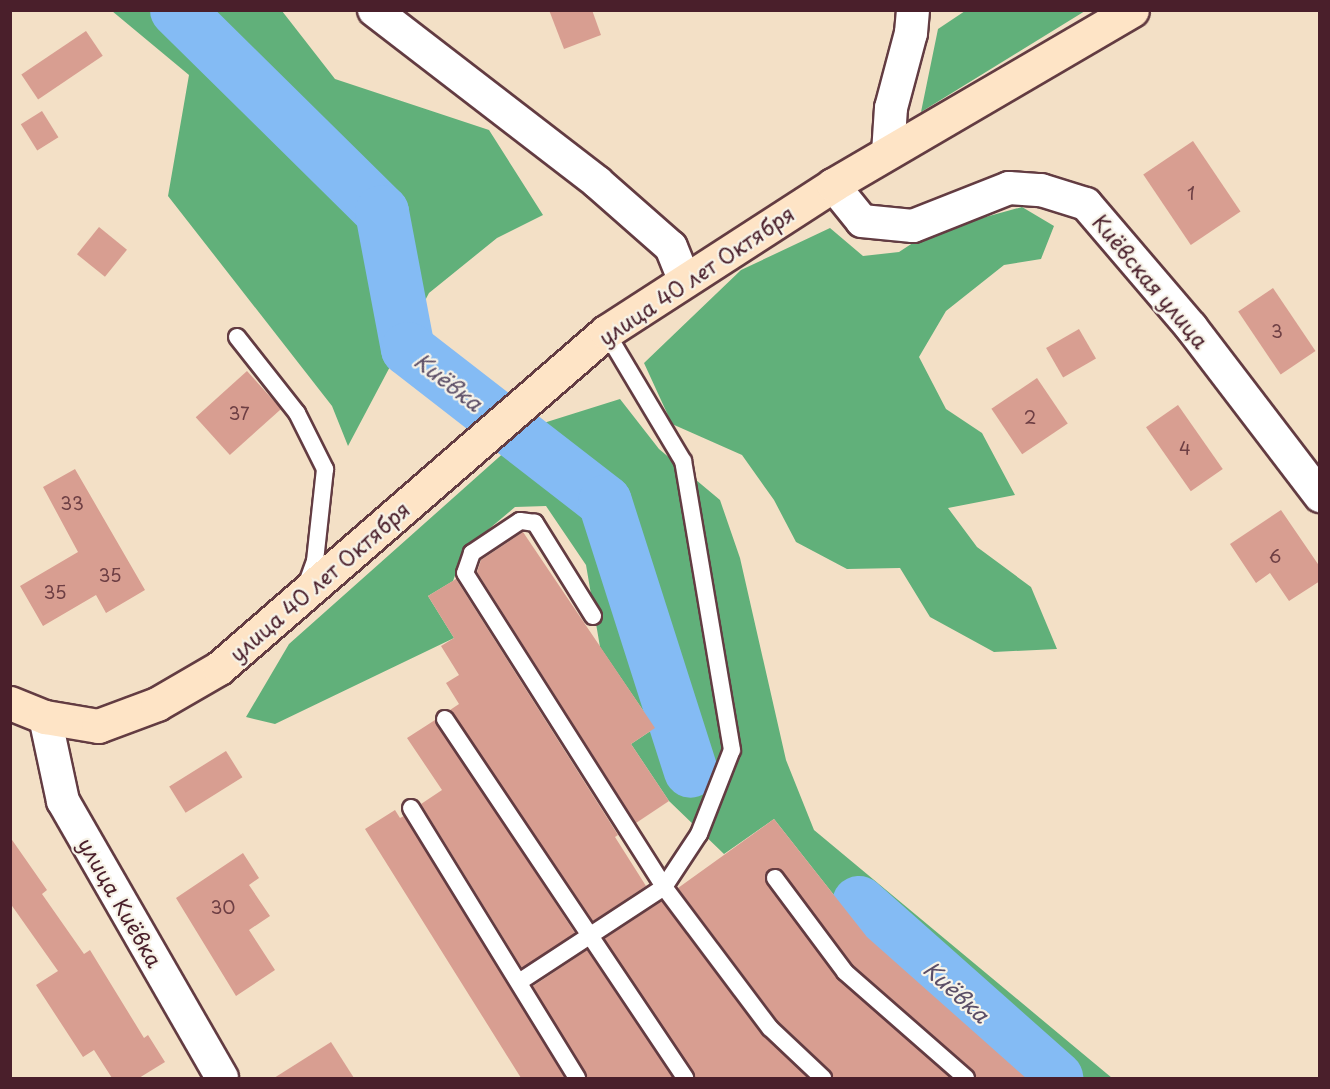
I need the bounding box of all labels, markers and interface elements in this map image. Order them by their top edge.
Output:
house number: 1 [1187,182,1195,204]
street label: улица 40 лет Октября [593,200,799,350]
street label: Киёвская улица [1087,209,1215,353]
house number: 3 [1271,320,1283,342]
water label: Киёвка [410,346,488,416]
house number: 37 [228,402,250,424]
house number: 2 [1024,406,1036,428]
house number: 4 [1179,437,1191,459]
house number: 33 [60,492,84,514]
street label: улица 40 лет Октября [223,495,415,667]
house number: 6 [1269,545,1281,567]
house number: 35 [98,564,122,586]
house number: 35 [43,581,67,603]
street label: улица Киёвка [74,833,168,971]
house number: 30 [210,896,236,918]
water label: Киёвка [919,955,995,1027]

